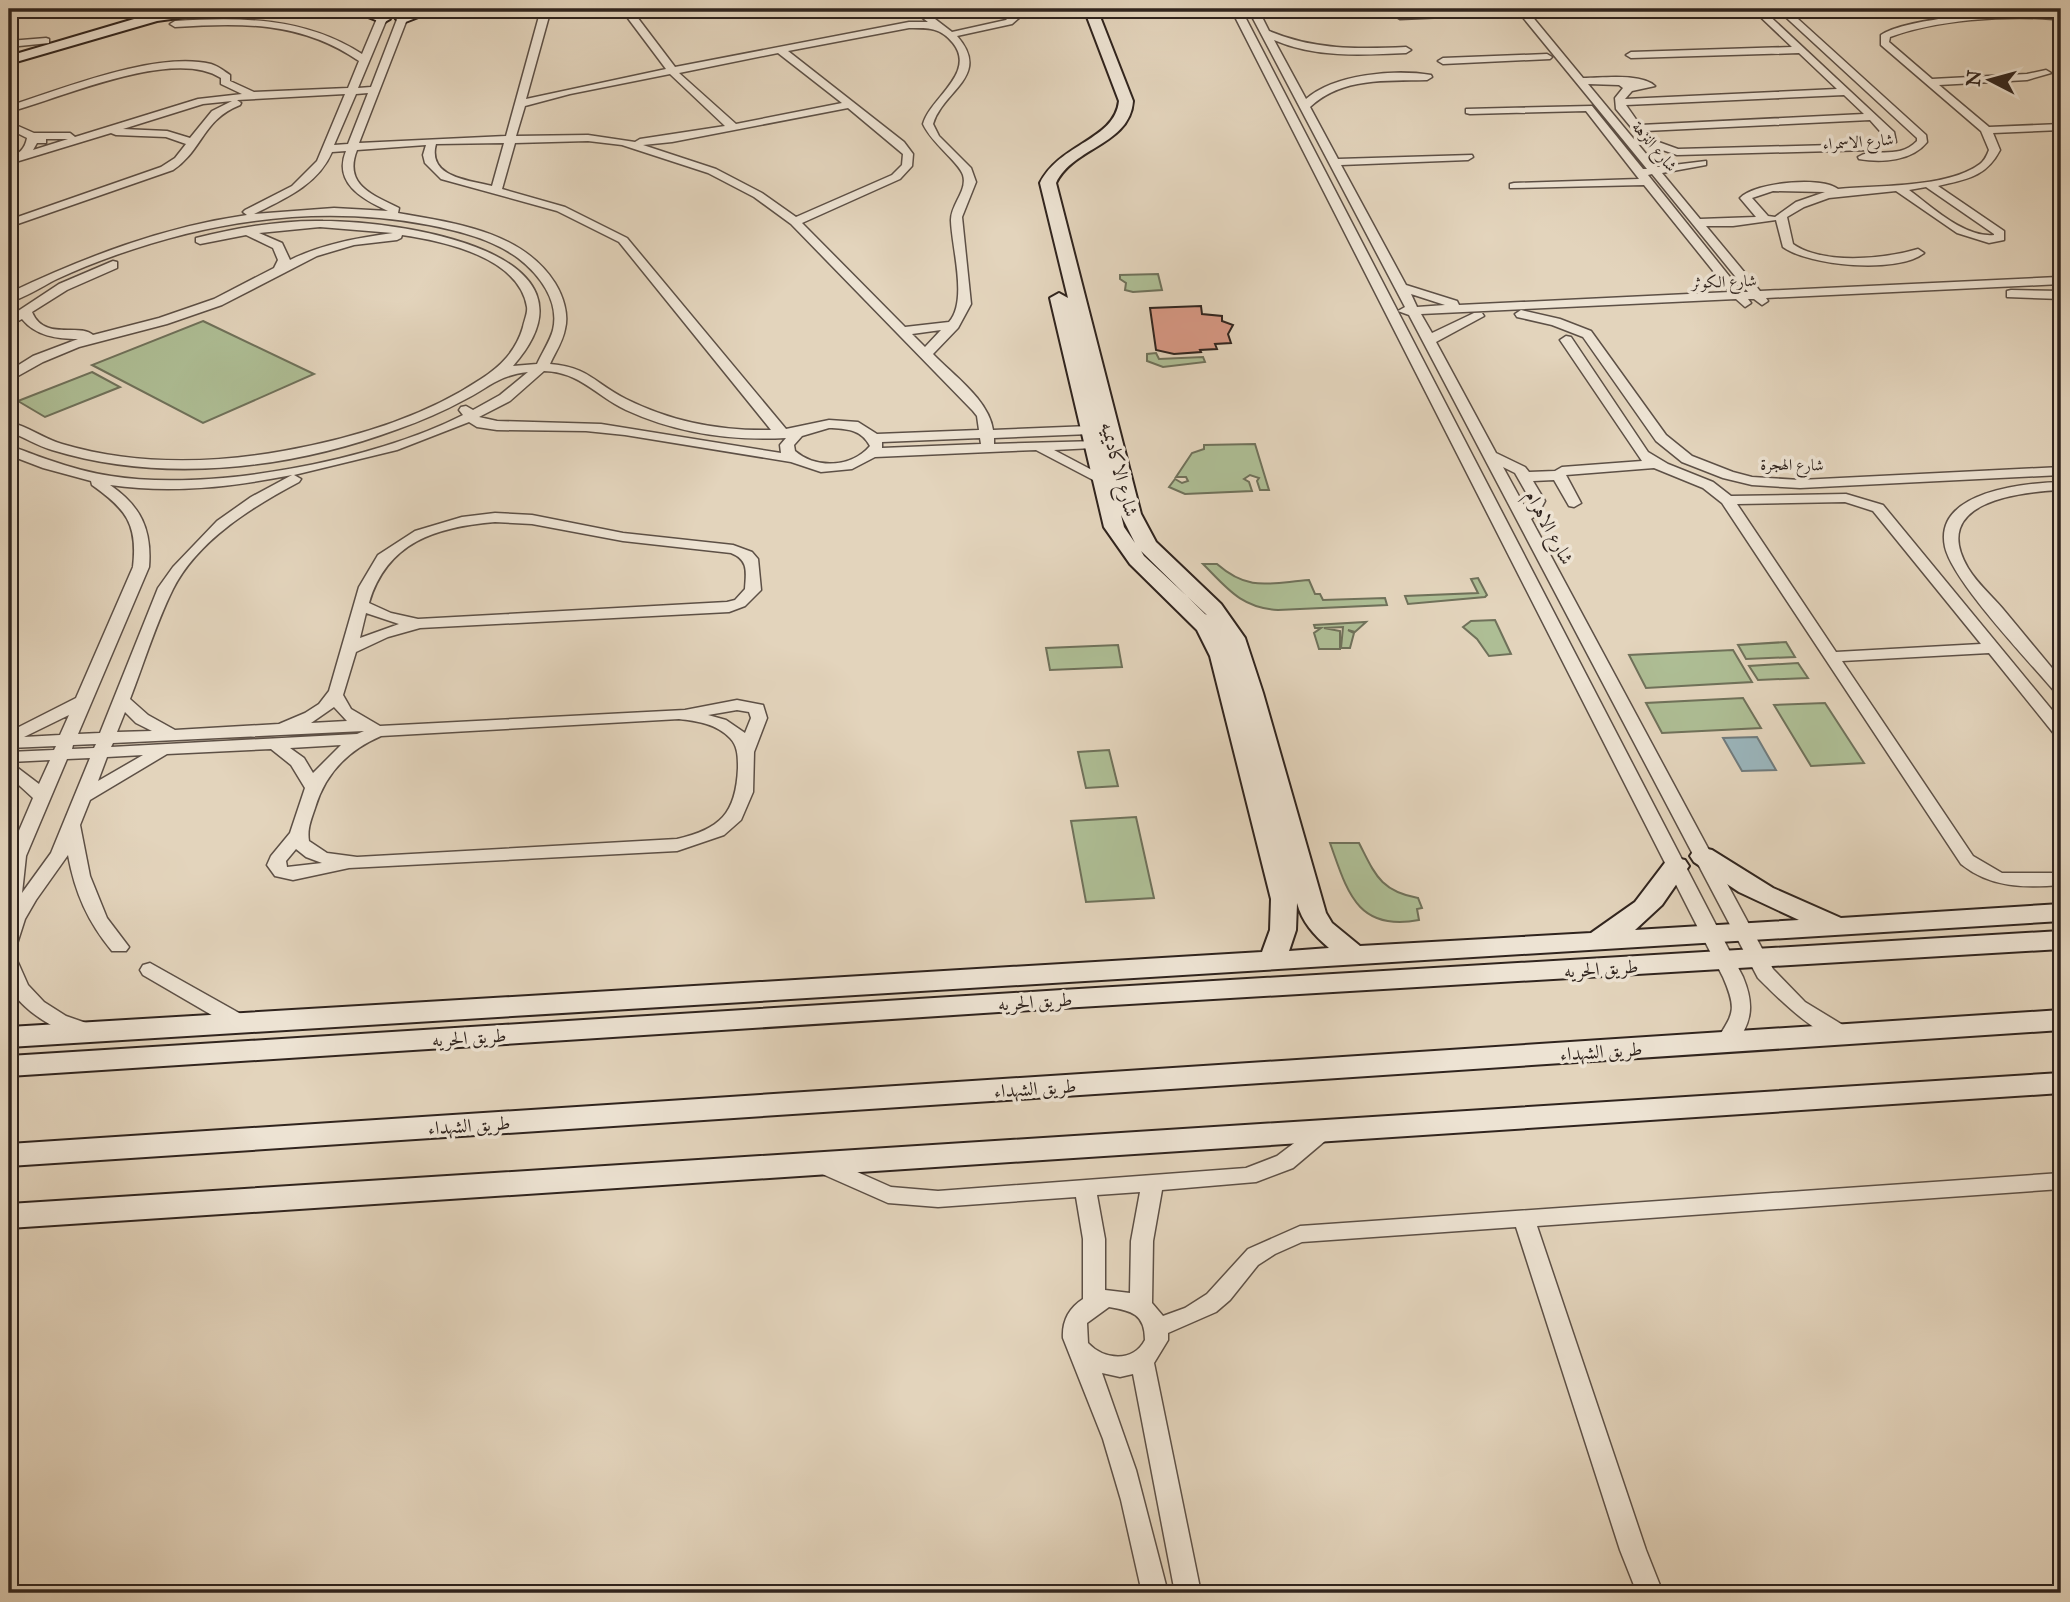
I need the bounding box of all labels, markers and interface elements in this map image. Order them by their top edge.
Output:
north arrow [1954,46,2024,116]
text: N [1961,69,1986,87]
street label: شارع النزهة [1625,117,1681,178]
street label: شارع الاسمراء [1822,130,1894,157]
street label: شارع الكوثر [1689,271,1757,296]
street label: شارع الاكاديميه [1092,419,1143,520]
street label: شارع الهجرة [1760,454,1824,479]
street label: شارع الاهرام [1516,486,1579,571]
street label: طريق الحريه [1563,954,1639,984]
street label: طريق الحريه [997,987,1073,1017]
street label: طريق الحريه [431,1023,507,1053]
street label: طريق الشهداء [1559,1037,1643,1067]
street label: طريق الشهداء [993,1074,1077,1104]
street label: طريق الشهداء [427,1111,511,1141]

